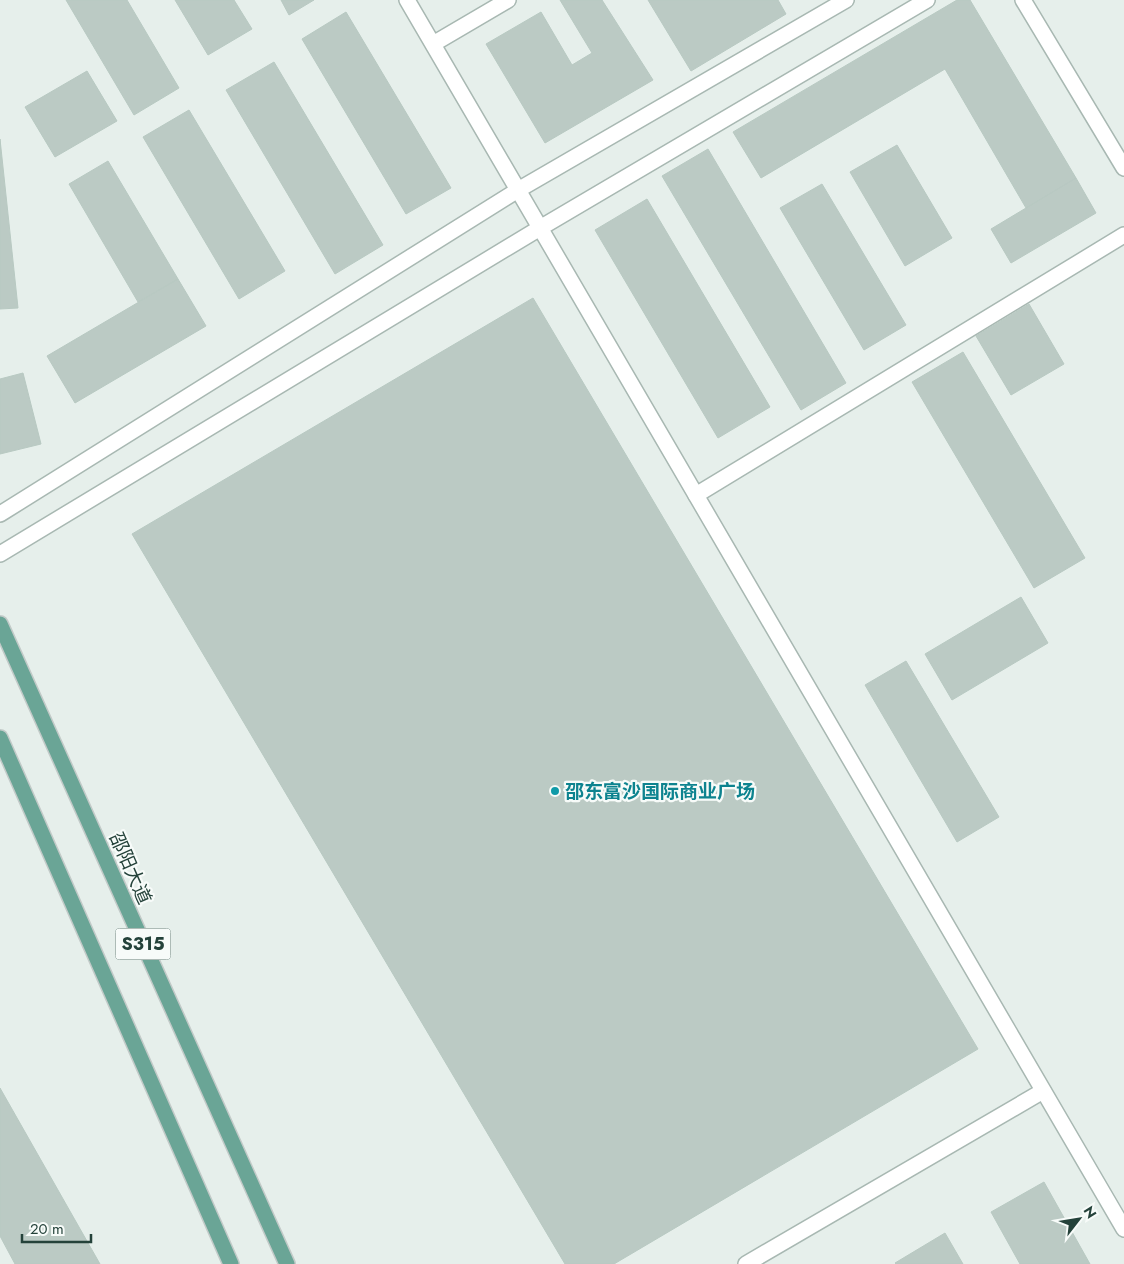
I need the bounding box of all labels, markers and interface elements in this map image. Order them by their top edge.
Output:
place label: 邵东富沙国际商业广场 [565,778,755,805]
marker: 邵东富沙国际商业广场 [549,785,561,797]
street label: 邵阳大道 [103,828,158,908]
road number: S315 [116,929,170,960]
north arrow [1054,1194,1104,1244]
text: N [1079,1202,1102,1222]
scale bar [22,1212,91,1244]
text: 20 m [30,1218,64,1240]

